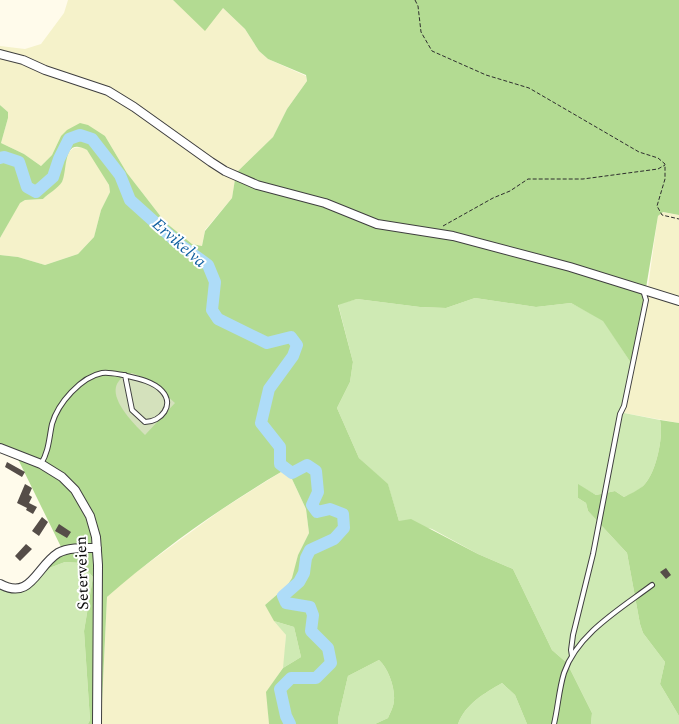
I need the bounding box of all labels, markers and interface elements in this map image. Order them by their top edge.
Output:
water label: Ervikelva [146,212,212,274]
street label: Seterveien [69,536,95,610]

